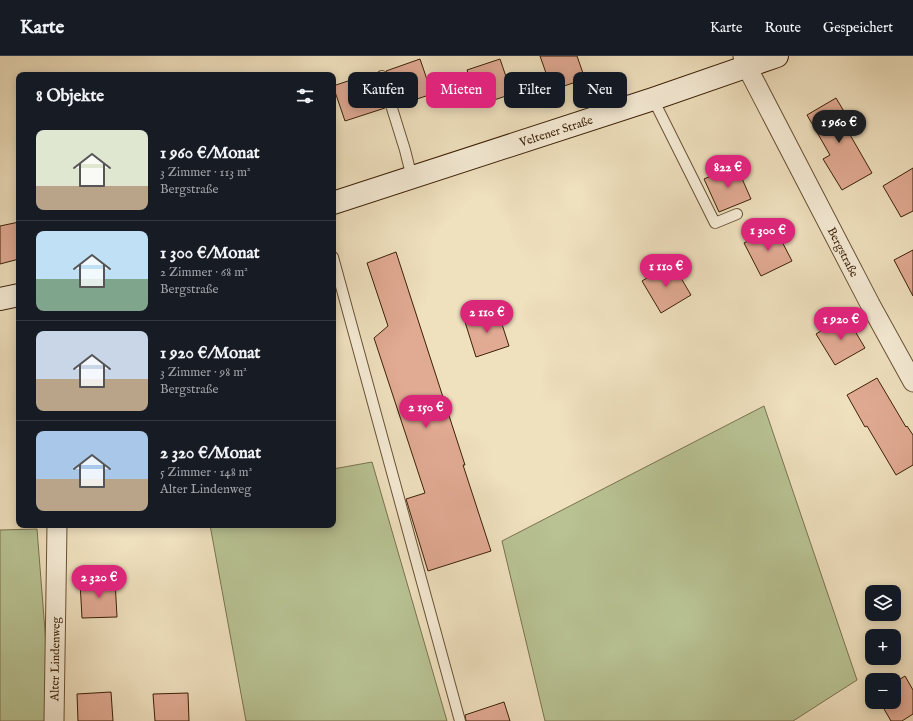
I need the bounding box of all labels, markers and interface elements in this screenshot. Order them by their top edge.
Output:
text: Karte [20,16,64,40]
text: Karte [710,19,742,37]
text: Route [764,19,801,37]
text: Gespeichert [823,19,893,37]
chip: Kaufen [348,72,418,108]
chip: Mieten [426,72,496,108]
chip: Filter [504,72,565,108]
chip: Neu [573,72,627,108]
icon: filters [294,85,316,107]
text: 8 Objekte [36,86,104,107]
pin: 1 960 € [802,110,876,144]
street label: Veltener Straße [517,112,595,151]
text: 1 960 € [821,114,857,131]
text: 1 960 €/Monat [160,143,260,164]
icon: home [68,146,116,194]
pin: 822 € [700,155,756,189]
text: 822 € [714,159,742,176]
text: 3 Zimmer · 113 m² [160,164,251,181]
text: Bergstraße [160,181,219,198]
pin: 1 300 € [731,218,805,252]
text: 1 300 € [750,222,786,239]
street label: Bergstraße [824,225,862,280]
text: 1 300 €/Monat [160,243,260,264]
icon: home [68,247,116,295]
pin: 1 110 € [629,254,703,288]
text: 1 110 € [649,258,683,275]
text: 2 Zimmer · 68 m² [160,264,248,281]
text: Bergstraße [160,281,219,298]
pin: 2 110 € [450,300,524,334]
text: 2 110 € [469,304,505,321]
pin: 1 920 € [804,307,878,341]
text: 1 920 € [823,311,859,328]
text: 1 920 €/Monat [160,343,260,364]
icon: home [68,347,116,395]
text: 3 Zimmer · 98 m² [160,364,247,381]
text: Bergstraße [160,381,219,398]
pin: 2 150 € [389,395,463,429]
text: 2 150 € [408,399,444,416]
text: 2 320 €/Monat [160,443,261,464]
icon: home [68,447,116,495]
text: 5 Zimmer · 148 m² [160,464,252,481]
text: Alter Lindenweg [160,481,251,498]
pin: 2 320 € [62,565,136,599]
text: 2 320 € [81,569,117,586]
map controls [865,585,901,709]
button: layers [865,585,901,621]
street label: Alter Lindenweg [47,616,64,702]
button: + [865,629,901,665]
button: − [865,673,901,709]

